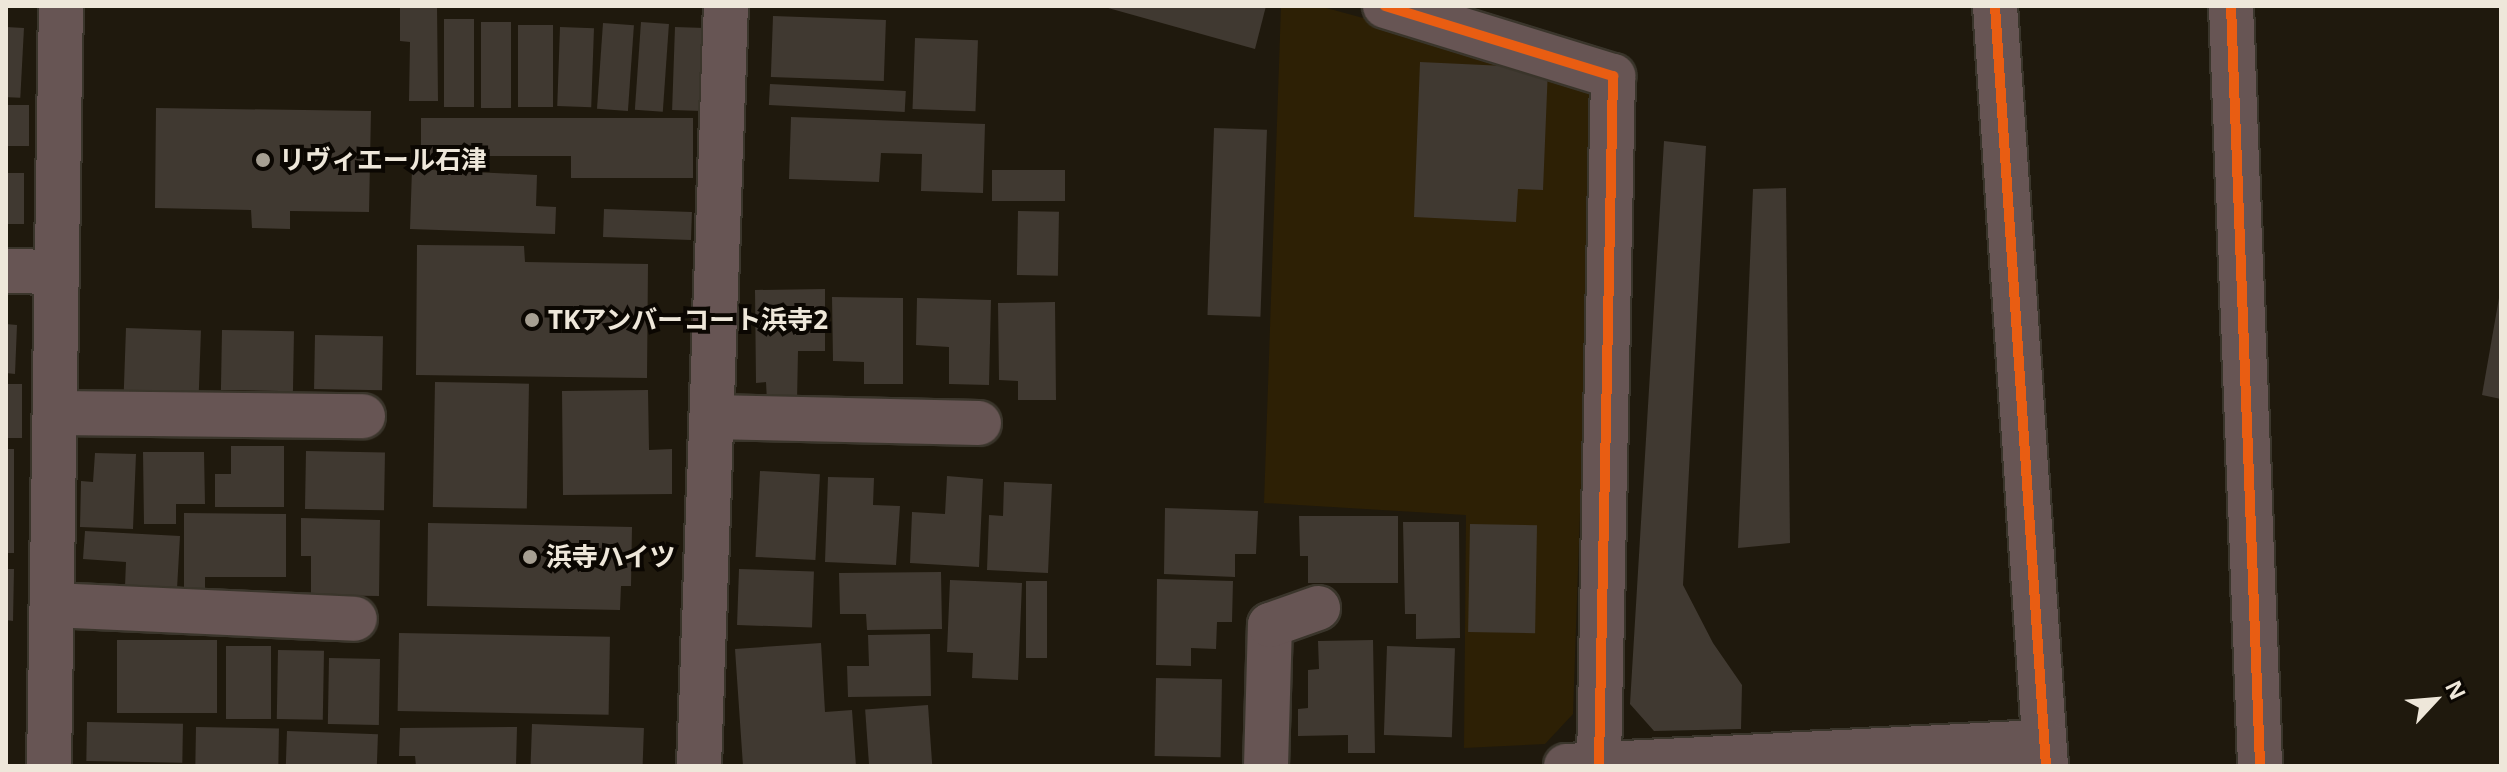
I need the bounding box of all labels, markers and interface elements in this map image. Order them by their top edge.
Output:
place label: リヴィエール石津 [279,144,487,176]
marker: リヴィエール石津 [254,151,272,169]
place label: TKアンバーコート浜寺2 [548,304,829,336]
marker: TKアンバーコート浜寺2 [523,311,541,329]
place label: 浜寺ハイツ [546,541,676,573]
marker: 浜寺ハイツ [521,548,539,566]
north arrow [2395,660,2475,740]
text: N [2439,675,2474,704]

